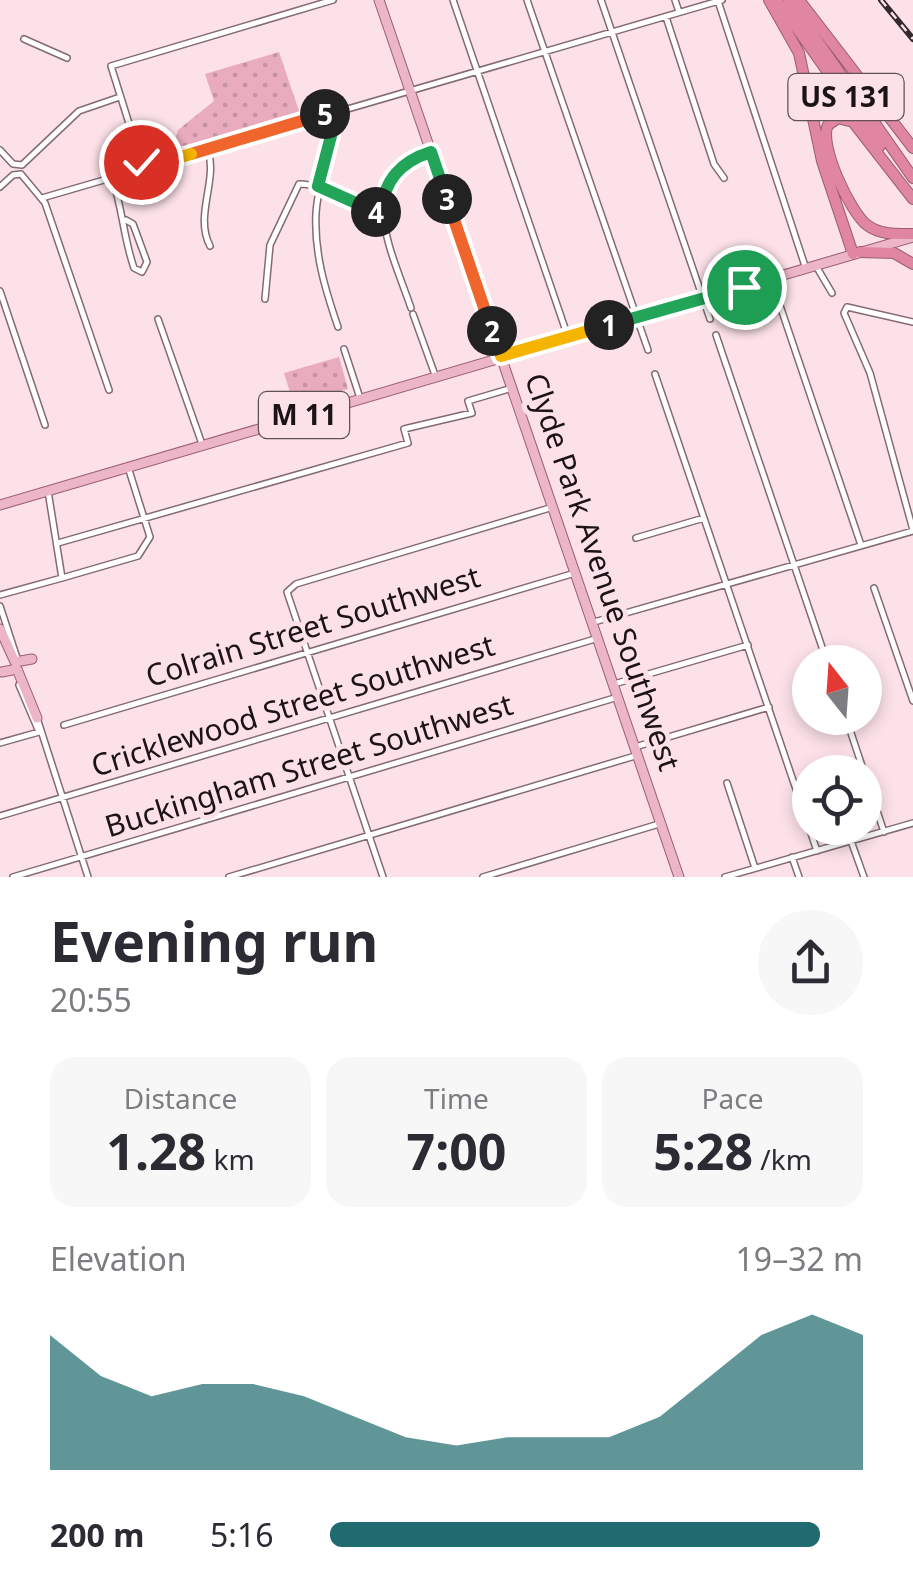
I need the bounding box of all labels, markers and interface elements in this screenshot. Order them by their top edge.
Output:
road number: US 131 [788,74,904,120]
pin: 5 [300,89,350,139]
text: 5 [317,95,333,133]
pin [99,120,184,205]
icon: check [114,135,169,190]
pin: 3 [422,174,472,224]
text: 3 [439,180,455,218]
pin: 4 [351,187,401,237]
text: 4 [368,193,384,231]
pin [702,245,787,330]
icon: arrive [717,260,772,315]
pin: 1 [584,300,634,350]
pin: 2 [467,306,517,356]
text: 1 [601,306,617,344]
text: 2 [484,312,500,350]
street label: Clyde Park Avenue Southwest [516,367,691,776]
road number: M 11 [259,392,349,438]
street label: Colrain Street Southwest [140,555,485,696]
street label: Cricklewood Street Southwest [86,624,499,785]
north arrow [792,645,882,735]
map controls [792,645,882,845]
street label: Buckingham Street Southwest [100,683,518,846]
button: locate [792,755,882,845]
text: Evening run [50,903,378,978]
button: share [758,910,863,1015]
text: 20:55 [50,978,132,1021]
text: Distance [124,1079,237,1117]
text: Time [424,1079,489,1117]
text: Pace [702,1079,763,1117]
text: 1.28 [106,1117,206,1185]
text: 7:00 [407,1117,506,1185]
text: 5:28 [653,1117,753,1185]
text: km [206,1140,255,1178]
text: /km [753,1140,812,1178]
text: Elevation [50,1237,187,1280]
text: 19–32 m [736,1237,863,1280]
text: 200 m [50,1513,144,1556]
text: 5:16 [210,1513,274,1556]

